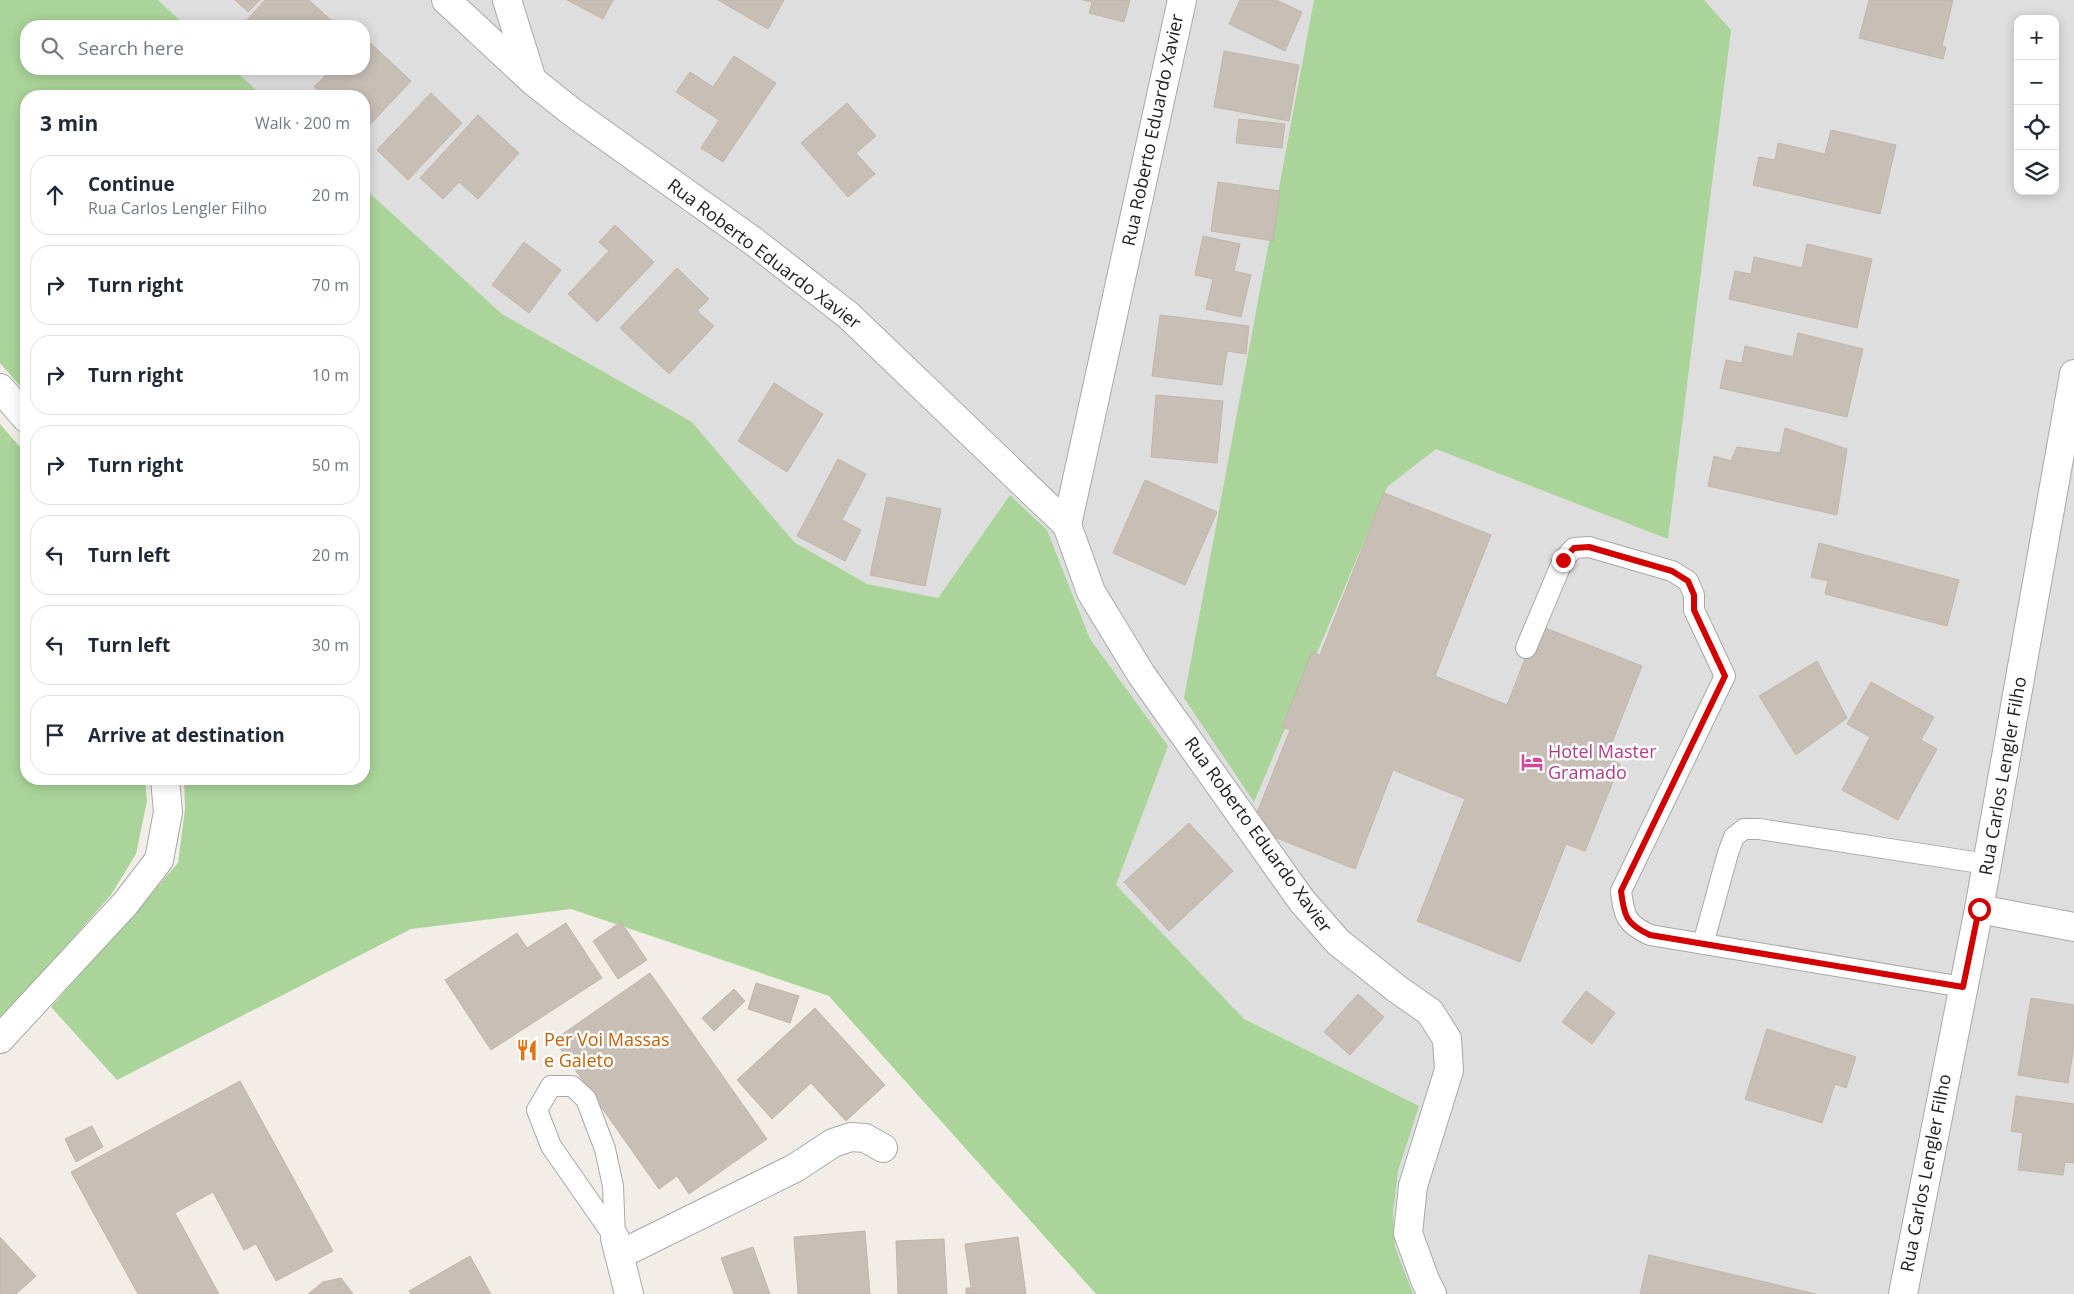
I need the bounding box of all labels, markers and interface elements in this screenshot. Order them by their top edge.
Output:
street label: Rua Roberto Eduardo Xavier [1116,11,1188,248]
map controls [2014,15,2059,195]
button: + [2014,15,2059,60]
search box [20,20,370,75]
icon: search [38,34,66,62]
text: Search here [78,35,184,61]
button: − [2014,60,2059,105]
button: locate [2014,105,2059,150]
text: 3 min [40,109,98,137]
text: Walk · 200 m [255,112,350,134]
button: layers [2014,150,2059,195]
text: Continue [88,171,175,197]
street label: Rua Roberto Eduardo Xavier [663,172,867,334]
icon: ahead [41,181,69,209]
text: 20 m [312,184,349,206]
text: Rua Carlos Lengler Filho [88,197,267,219]
icon: right [41,271,69,299]
text: Turn right [88,272,183,298]
text: 70 m [312,274,349,296]
icon: right [41,361,69,389]
text: Turn right [88,362,183,388]
text: 10 m [312,364,349,386]
icon: right [41,451,69,479]
text: Turn right [88,452,183,478]
text: 50 m [312,454,349,476]
icon: left [41,541,69,569]
text: Turn left [88,542,170,568]
text: 20 m [312,544,349,566]
route end [1552,549,1575,572]
icon: left [41,631,69,659]
text: Turn left [88,632,170,658]
text: 30 m [312,634,349,656]
street label: Rua Carlos Lengler Filho [1973,675,2031,877]
icon: arrive [41,721,69,749]
text: Arrive at destination [88,722,285,748]
street label: Rua Roberto Eduardo Xavier [1180,732,1338,938]
place label: Hotel Master Gramado [1548,739,1657,784]
hotel icon: Hotel Master Gramado [1519,749,1545,775]
route start [1968,898,1991,921]
place label: Per Voi Massas e Galeto [544,1027,670,1072]
restaurant icon: Per Voi Massas e Galeto [514,1037,540,1063]
street label: Rua Carlos Lengler Filho [1894,1072,1956,1274]

